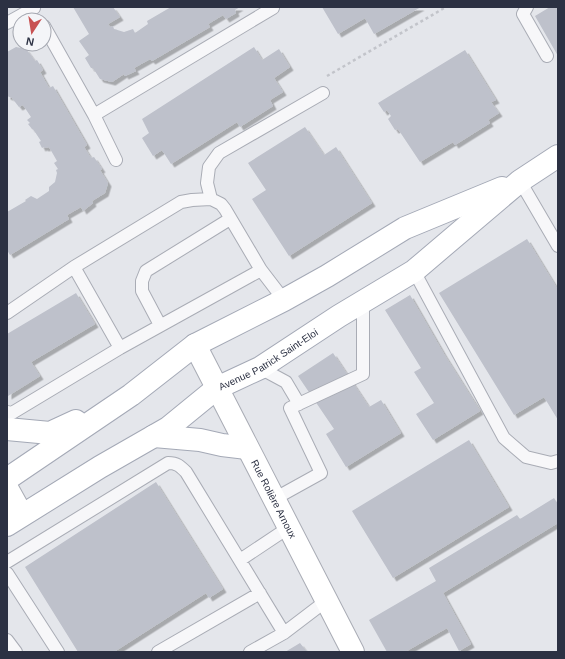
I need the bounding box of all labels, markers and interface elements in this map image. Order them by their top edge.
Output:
north arrow [12,12,52,52]
text: N [25,35,35,48]
street label: Avenue Patrick Saint-Eloi [217,327,320,392]
street label: Rue Rolière Arnoux [249,458,298,540]

